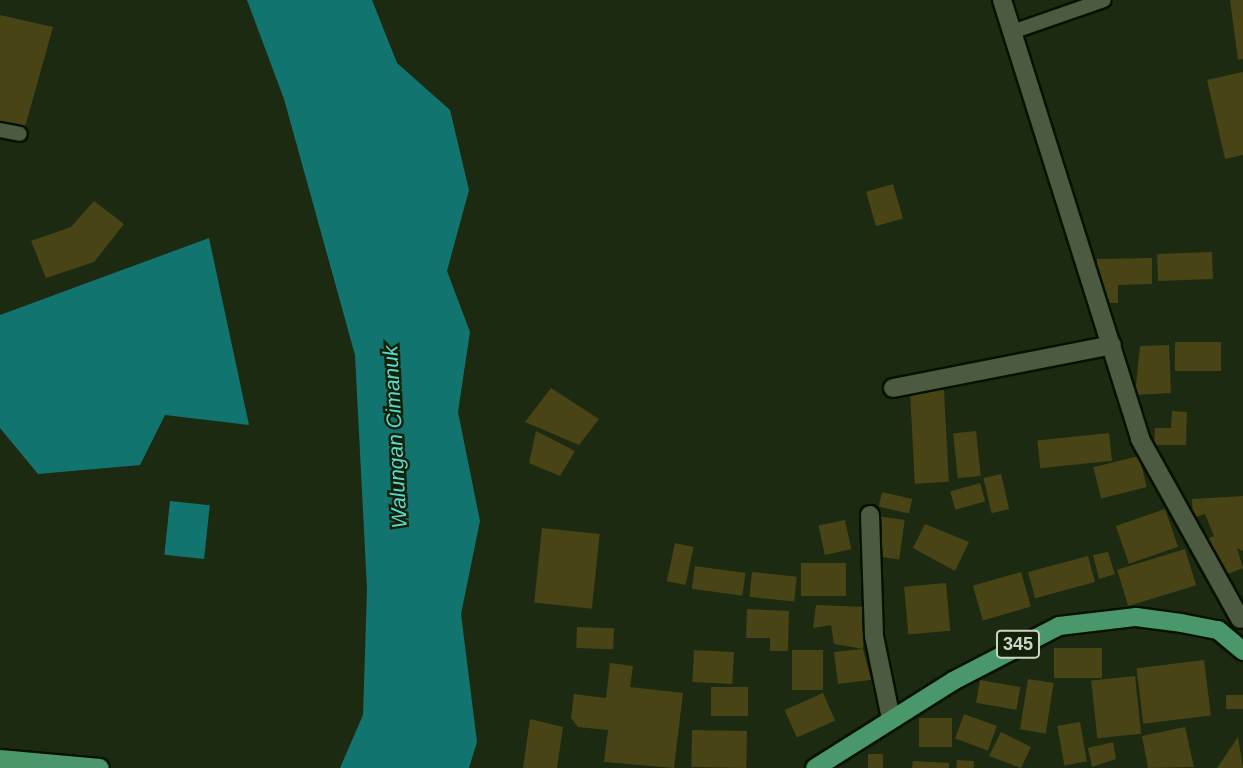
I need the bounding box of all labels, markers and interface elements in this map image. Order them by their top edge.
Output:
water label: Walungan Cimanuk [378,345,412,529]
road number: 345 [995,630,1041,658]

